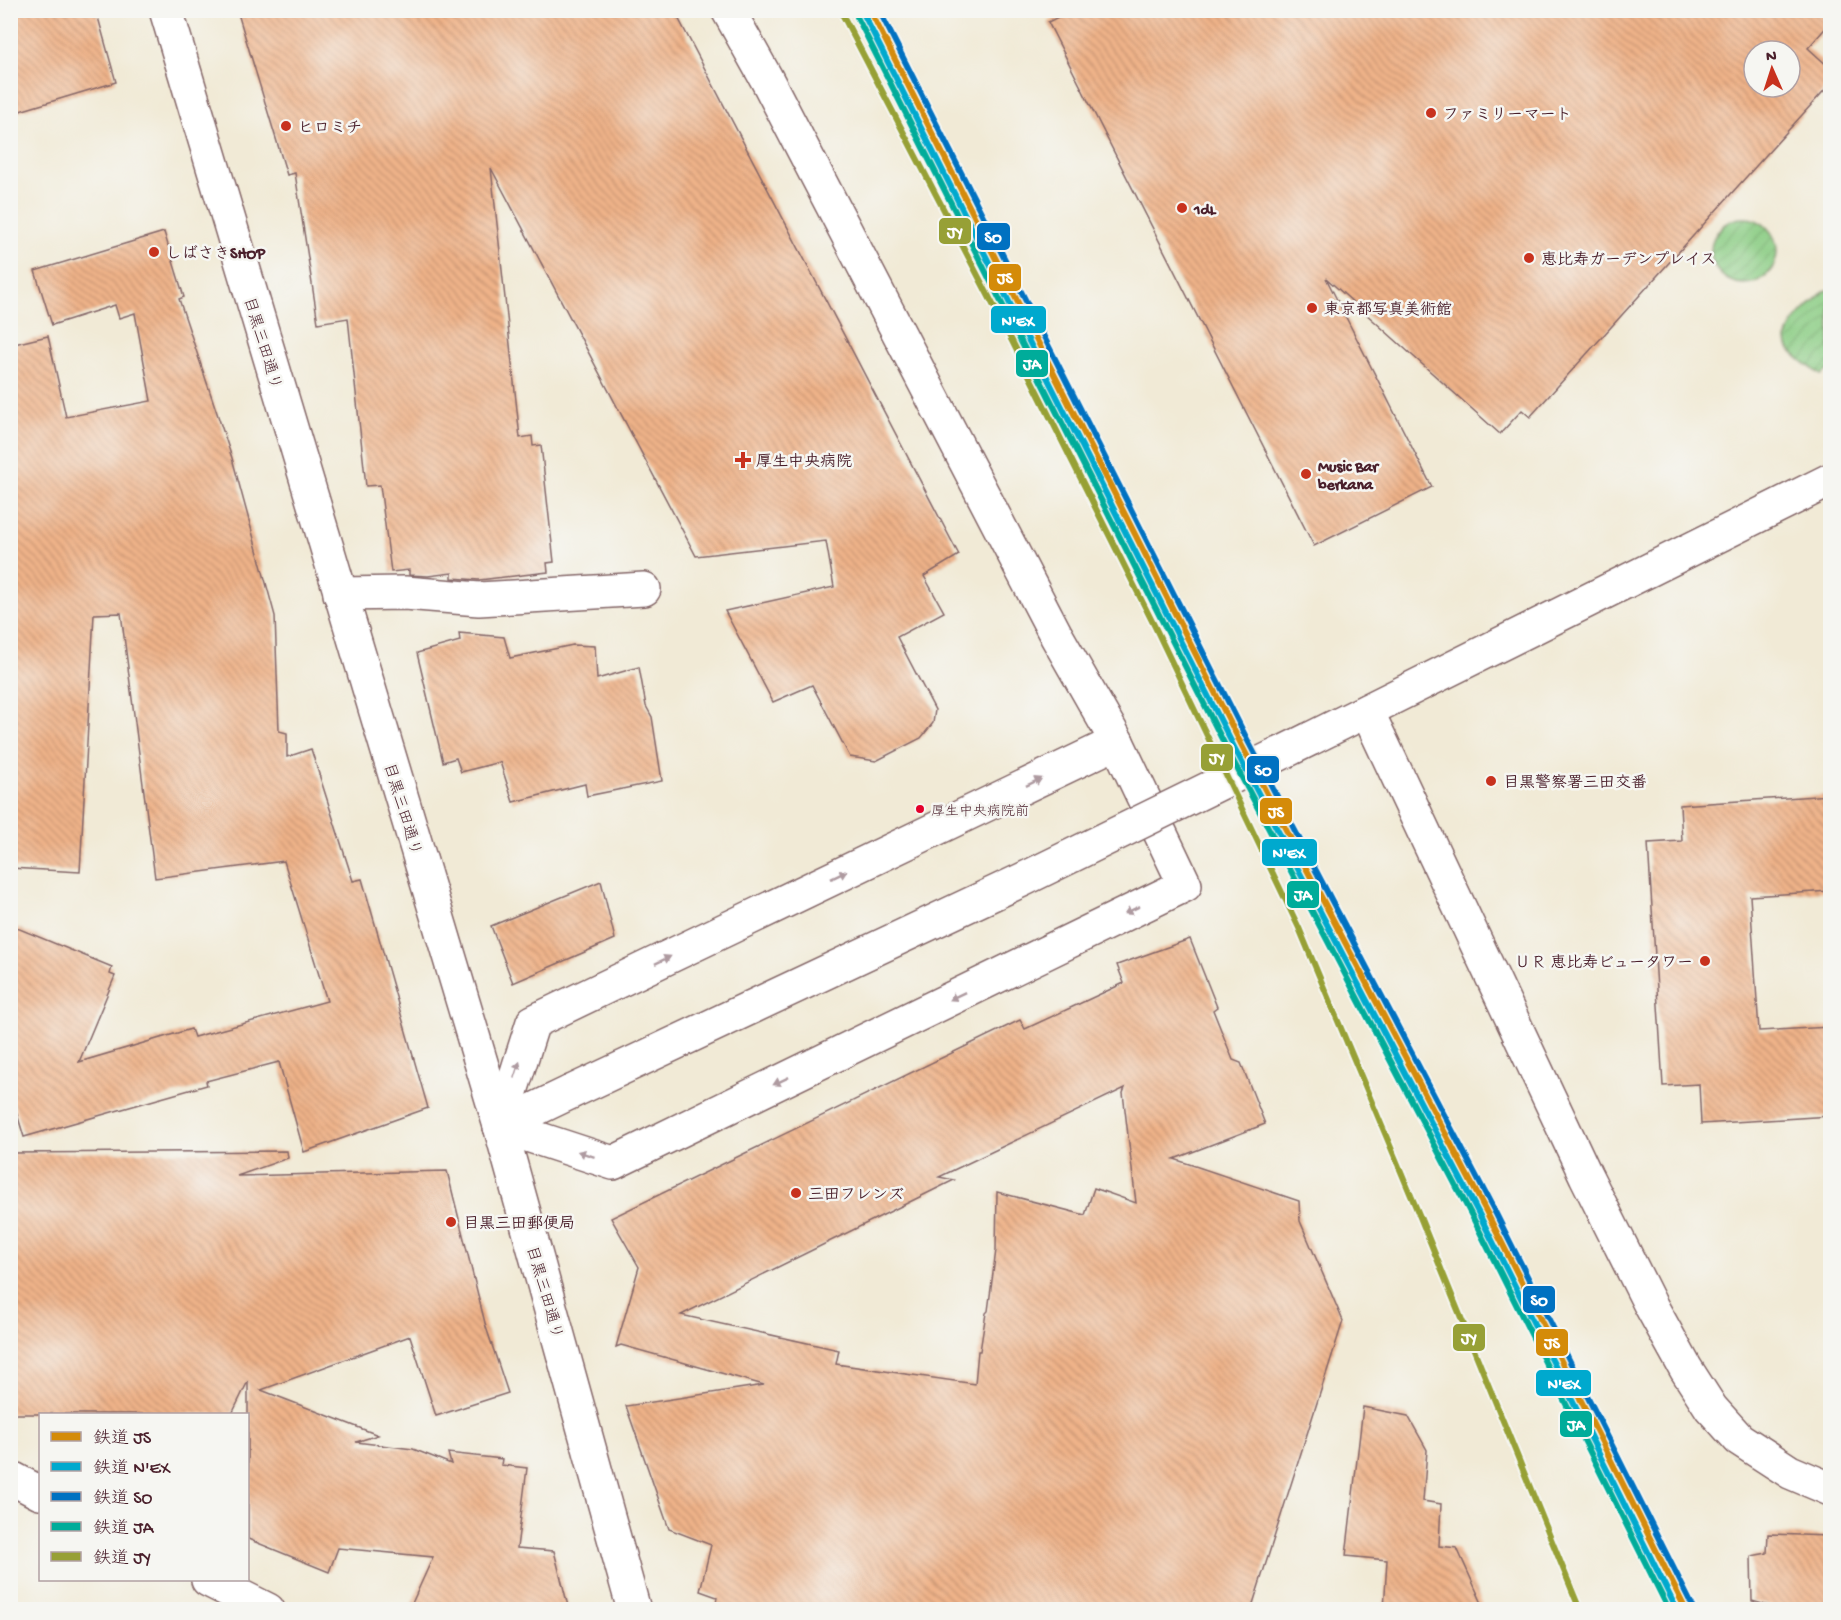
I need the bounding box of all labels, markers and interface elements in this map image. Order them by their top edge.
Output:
north arrow [1742,39,1802,99]
text: N [1766,48,1778,67]
marker: ファミリーマート [1424,106,1438,120]
place label: ファミリーマート [1443,107,1572,126]
marker: ヒロミチ [279,119,293,133]
place label: ヒロミチ [298,120,362,139]
marker: 1dL [1175,201,1189,215]
place label: 1dL [1193,202,1217,221]
line badge: JY [938,217,972,245]
line badge: SO [976,222,1011,251]
text: JY [946,225,964,244]
text: SO [984,230,1002,249]
marker: しばさきSHOP [147,245,161,259]
place label: しばさきSHOP [166,245,266,265]
place label: 恵比寿ガーデンプレイス [1541,250,1716,271]
marker: 恵比寿ガーデンプレイス [1522,251,1536,265]
line badge: JS [988,263,1022,292]
text: JS [996,271,1014,290]
street label: 目黒三田通り [238,295,285,393]
place label: 東京都写真美術館 [1324,300,1452,321]
marker: 東京都写真美術館 [1305,301,1319,315]
line badge: N'EX [990,305,1047,334]
text: N'EX [1002,314,1036,333]
line badge: JA [1015,349,1049,378]
text: JA [1022,357,1043,376]
marker: 厚生中央病院 [734,451,752,469]
place label: 厚生中央病院 [756,452,852,473]
place label: Music Bar berkana [1317,459,1380,496]
marker: Music Bar berkana [1299,467,1313,481]
line badge: JY [1200,743,1234,772]
text: JY [1208,751,1226,770]
line badge: SO [1246,755,1280,784]
street label: 目黒三田通り [378,761,425,859]
text: SO [1254,763,1272,782]
place label: 目黒警察署三田交番 [1503,773,1647,794]
marker: 目黒警察署三田交番 [1484,774,1498,788]
one-way arrow [1025,777,1042,787]
line badge: JS [1259,797,1293,825]
marker: 厚生中央病院前 [914,803,926,815]
place label: 厚生中央病院前 [931,804,1029,821]
text: JS [1267,805,1285,824]
line badge: N'EX [1261,838,1318,867]
text: N'EX [1273,846,1307,865]
one-way arrow [830,871,848,881]
line badge: JA [1286,880,1320,909]
text: JA [1293,888,1314,907]
one-way arrow [1124,906,1141,915]
place label: ＵＲ 恵比寿ビュータワー [1514,953,1693,974]
marker: ＵＲ 恵比寿ビュータワー [1698,954,1712,968]
one-way arrow [655,955,672,964]
one-way arrow [948,991,965,1000]
one-way arrow [513,1061,523,1079]
one-way arrow [773,1076,790,1085]
one-way arrow [577,1149,595,1159]
marker: 三田フレンズ [789,1186,803,1200]
place label: 三田フレンズ [808,1187,904,1206]
marker: 目黒三田郵便局 [444,1215,458,1229]
place label: 目黒三田郵便局 [463,1215,575,1235]
street label: 目黒三田通り [520,1244,566,1342]
line badge: SO [1522,1285,1556,1314]
text: SO [1530,1293,1548,1312]
line badge: JY [1452,1323,1486,1352]
line badge: JS [1535,1328,1569,1357]
text: JY [1460,1331,1478,1350]
text: JS [1543,1336,1561,1355]
line badge: N'EX [1535,1369,1592,1397]
text: N'EX [1548,1377,1582,1396]
line badge: JA [1559,1410,1593,1438]
legend [39,1413,249,1581]
text: JA [1566,1418,1587,1437]
text: 鉄道 JS [93,1428,152,1450]
text: 鉄道 N'EX [93,1458,172,1480]
text: 鉄道 SO [93,1488,153,1510]
text: 鉄道 JA [93,1518,155,1540]
text: 鉄道 JY [93,1548,151,1570]

